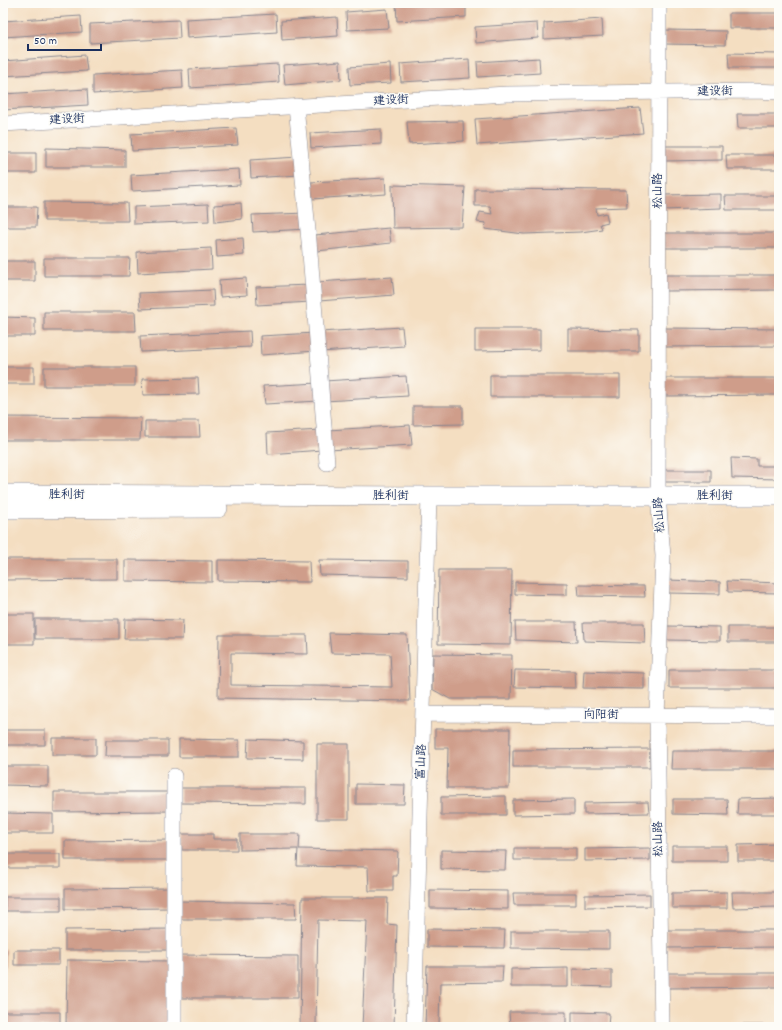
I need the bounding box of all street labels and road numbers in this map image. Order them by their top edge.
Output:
street label: 建设街 [697,83,733,101]
street label: 建设街 [373,92,409,110]
street label: 建设街 [49,111,85,129]
street label: 松山路 [650,173,667,209]
street label: 胜利街 [48,487,85,504]
street label: 胜利街 [372,488,409,505]
street label: 胜利街 [696,488,733,505]
street label: 松山路 [650,496,670,534]
street label: 向阳街 [583,707,619,724]
street label: 富山路 [413,744,431,780]
street label: 松山路 [650,821,668,857]

